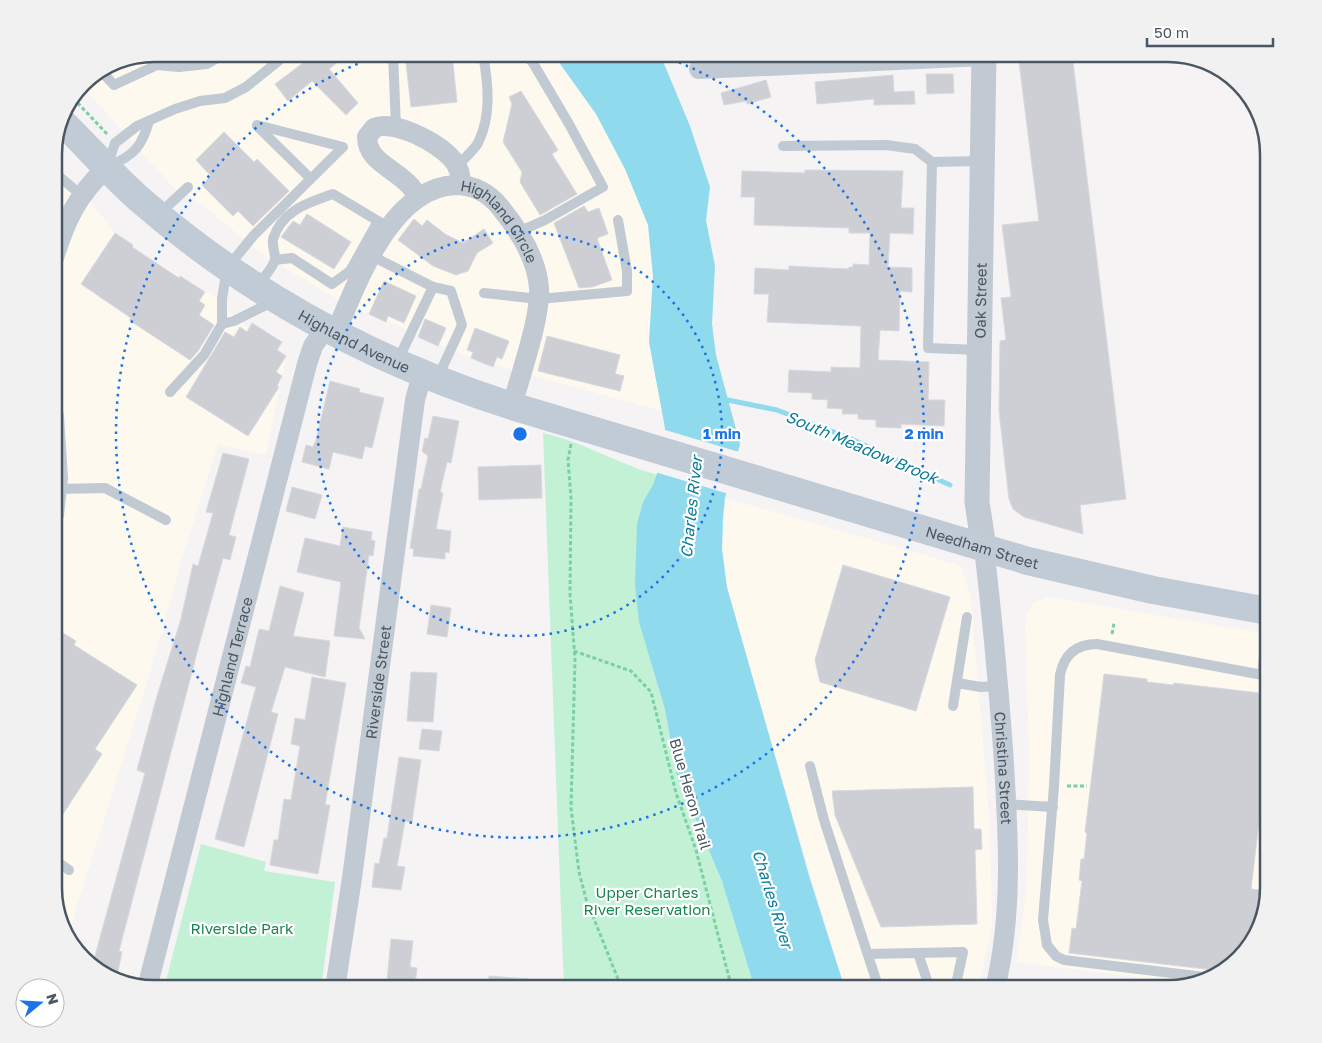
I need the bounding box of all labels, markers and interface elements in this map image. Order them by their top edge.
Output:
scale bar [1147,15,1273,47]
text: 50 m [1154,23,1189,41]
street label: Highland Circle [459,176,542,266]
street label: Oak Street [971,262,990,339]
street label: Highland Avenue [295,306,413,376]
water label: South Meadow Brook [783,406,943,489]
text: 1 min [703,424,741,442]
text: 2 min [904,424,944,442]
centre of rings [511,425,529,443]
water label: Charles River [676,452,707,559]
street label: Needham Street [924,522,1041,572]
street label: Highland Terrace [208,595,256,719]
street label: Riverside Street [361,624,394,740]
street label: Christina Street [991,711,1016,825]
street label: Blue Heron Trail [666,736,716,852]
water label: Charles River [749,847,798,953]
park label: Upper Charles River Reservation [584,883,710,918]
park label: Riverside Park [191,919,294,937]
north arrow [15,978,65,1028]
text: N [43,991,63,1007]

